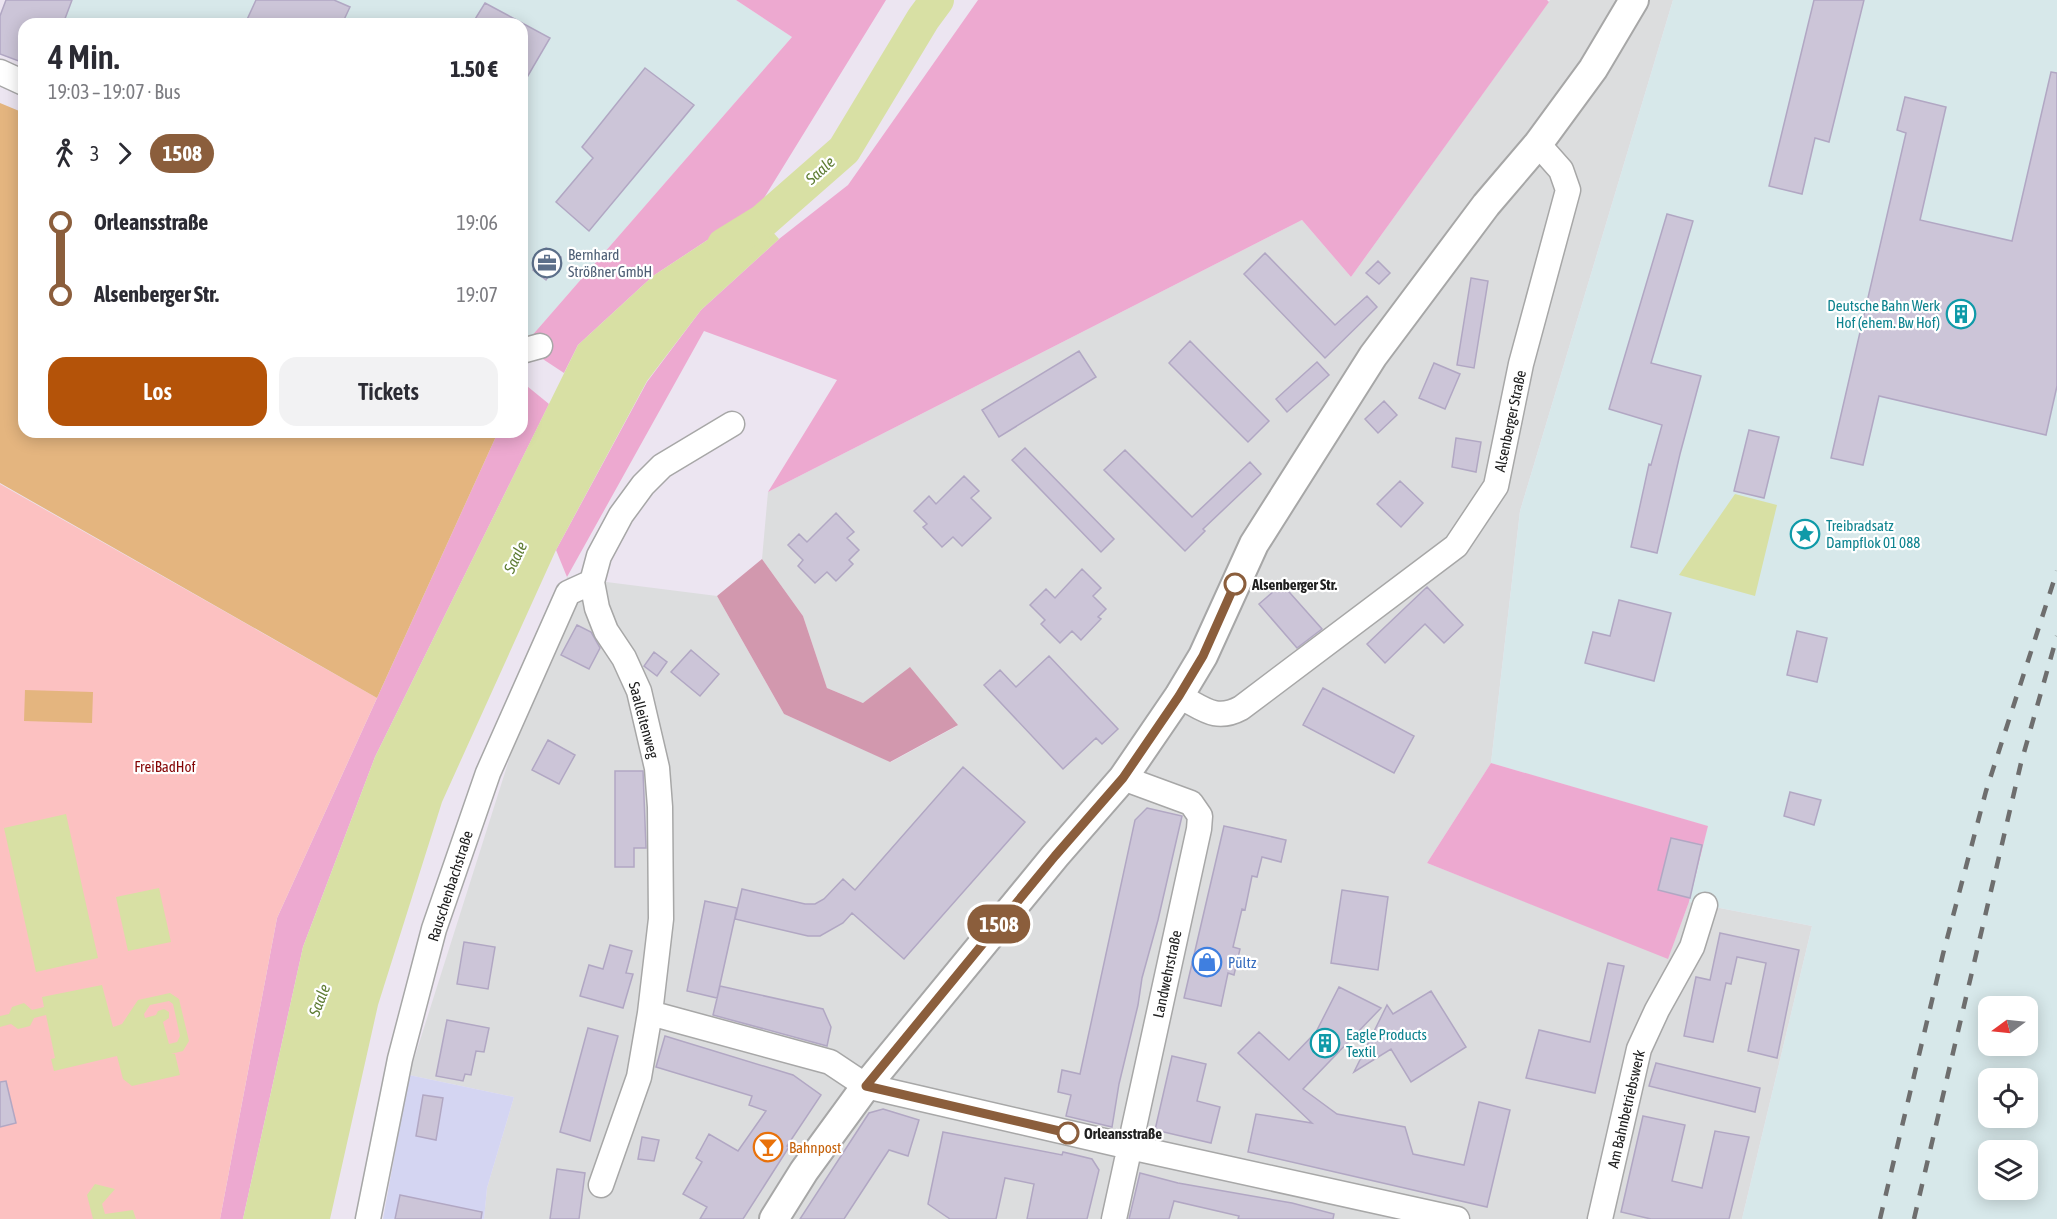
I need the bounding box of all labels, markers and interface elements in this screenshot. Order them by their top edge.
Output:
text: 4 Min. [48,38,120,76]
text: 1.50 € [450,56,498,82]
text: 19:03 – 19:07 · Bus [48,80,181,103]
icon: walk [48,137,81,170]
icon: forward [108,137,141,170]
text: 1508 [162,141,202,165]
text: 3 [90,142,99,165]
water label: Saale [801,152,838,188]
text: Orleansstraße [94,209,208,235]
text: 19:06 [456,211,498,234]
place label: Bernhard Strößner GmbH [568,246,652,280]
office icon: Bernhard Strößner GmbH [531,247,563,279]
text: Alsenberger Str. [94,281,219,307]
text: 19:07 [456,283,498,306]
place label: Deutsche Bahn Werk Hof (ehem. Bw Hof) [1827,297,1940,331]
building icon: Deutsche Bahn Werk Hof (ehem. Bw Hof) [1945,298,1977,330]
button: Los [48,357,267,426]
button: Tickets [279,357,498,426]
street label: Alsenberger Straße [1491,368,1529,473]
place label: Treibradsatz Dampflok 01 088 [1826,517,1920,551]
place icon: Treibradsatz Dampflok 01 088 [1789,518,1821,550]
water label: Saale [499,538,530,577]
marker: Alsenberger Str. [1224,573,1246,595]
place label: Alsenberger Str. [1251,576,1337,593]
street label: Saalleitenweg [626,680,663,761]
park label: FreiBadHof [134,758,196,775]
street label: Rauschenbachstraße [424,828,476,944]
line badge: 1508 [957,904,1041,944]
text: 1508 [979,912,1019,936]
street label: Landwehrstraße [1149,928,1185,1019]
shop icon: Pültz [1191,946,1223,978]
place label: Pültz [1228,954,1257,971]
water label: Saale [304,981,333,1020]
north arrow [1978,996,2038,1056]
map controls [1978,996,2038,1200]
place label: Eagle Products Textil [1346,1026,1427,1060]
building icon: Eagle Products Textil [1309,1027,1341,1059]
street label: Am Bahnbetriebswerk [1604,1048,1648,1170]
button: locate [1978,1068,2038,1128]
marker: Orleansstraße [1057,1122,1079,1144]
place label: Orleansstraße [1084,1125,1162,1142]
bar icon: Bahnpost [752,1131,784,1163]
place label: Bahnpost [789,1139,841,1156]
button: layers [1978,1140,2038,1200]

